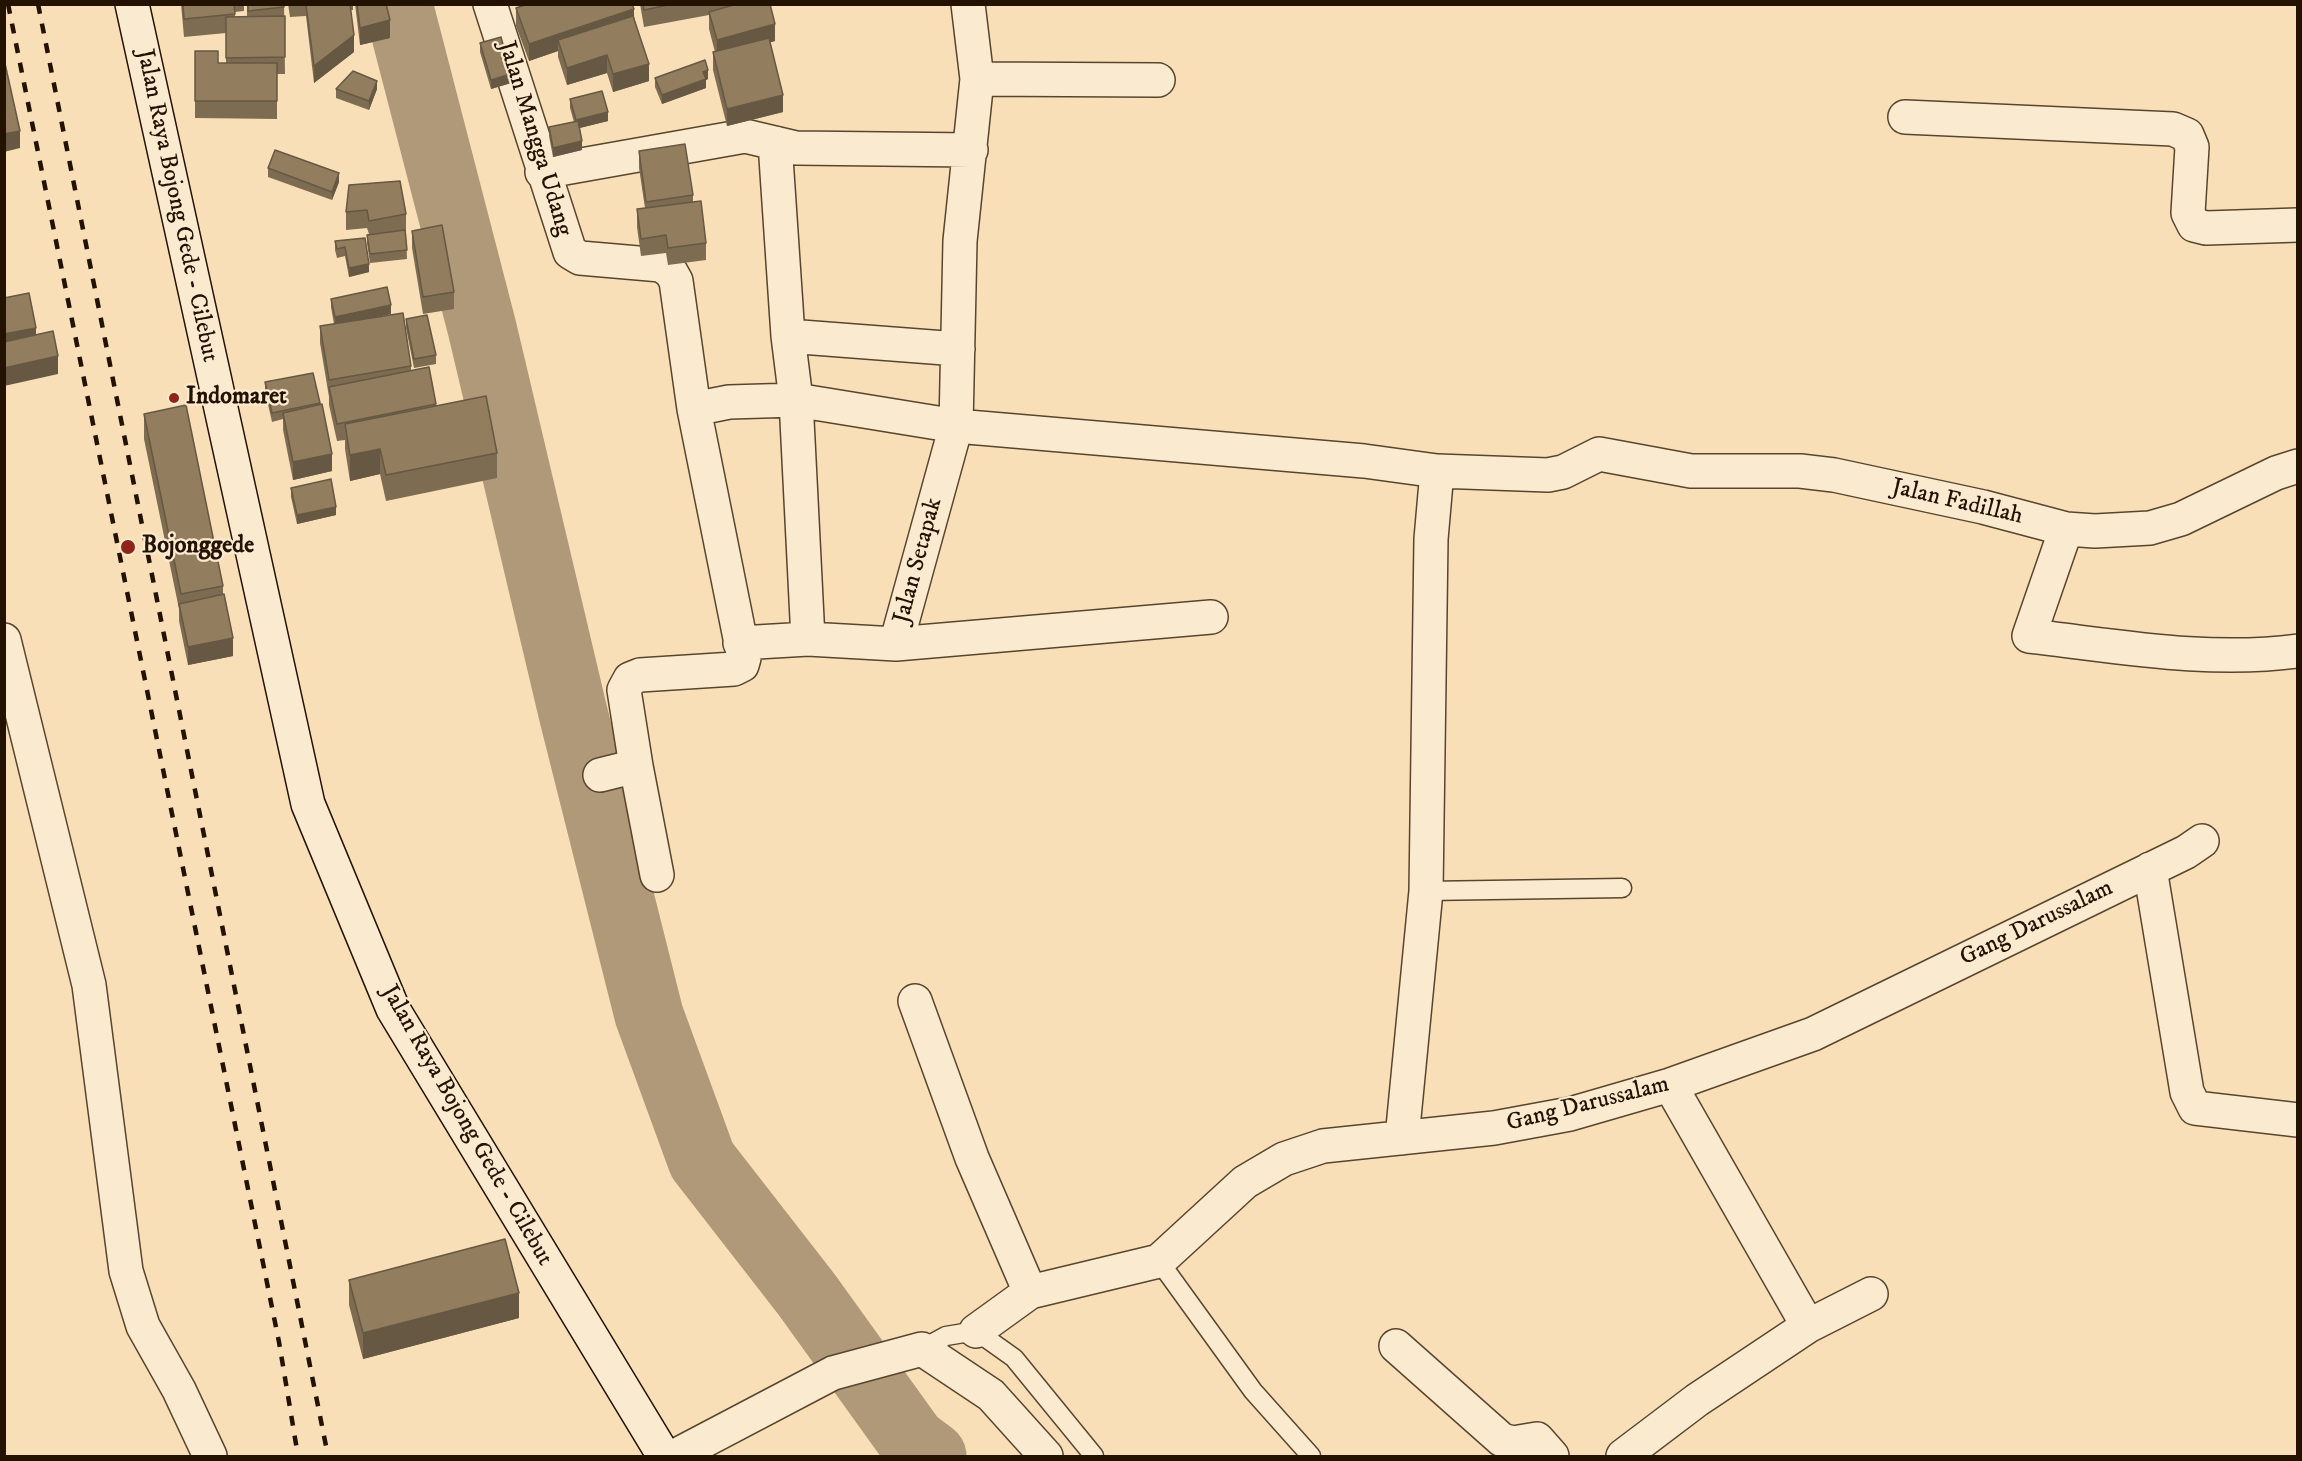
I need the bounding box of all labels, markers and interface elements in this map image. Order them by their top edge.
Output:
street label: Jalan Mangga Udang [491,38,577,240]
street label: Jalan Raya Bojong Gede - Cilebut [129,47,223,365]
place label: Indomaret [186,384,287,412]
marker: Indomaret [167,391,181,405]
street label: Jalan Fadillah [1889,474,2025,532]
street label: Jalan Setapak [888,495,950,627]
place label: Bojonggede [142,533,254,561]
marker: Bojonggede [119,538,137,556]
street label: Gang Darussalam [1956,875,2118,973]
street label: Jalan Raya Bojong Gede - Cilebut [374,981,558,1271]
street label: Gang Darussalam [1504,1071,1672,1139]

